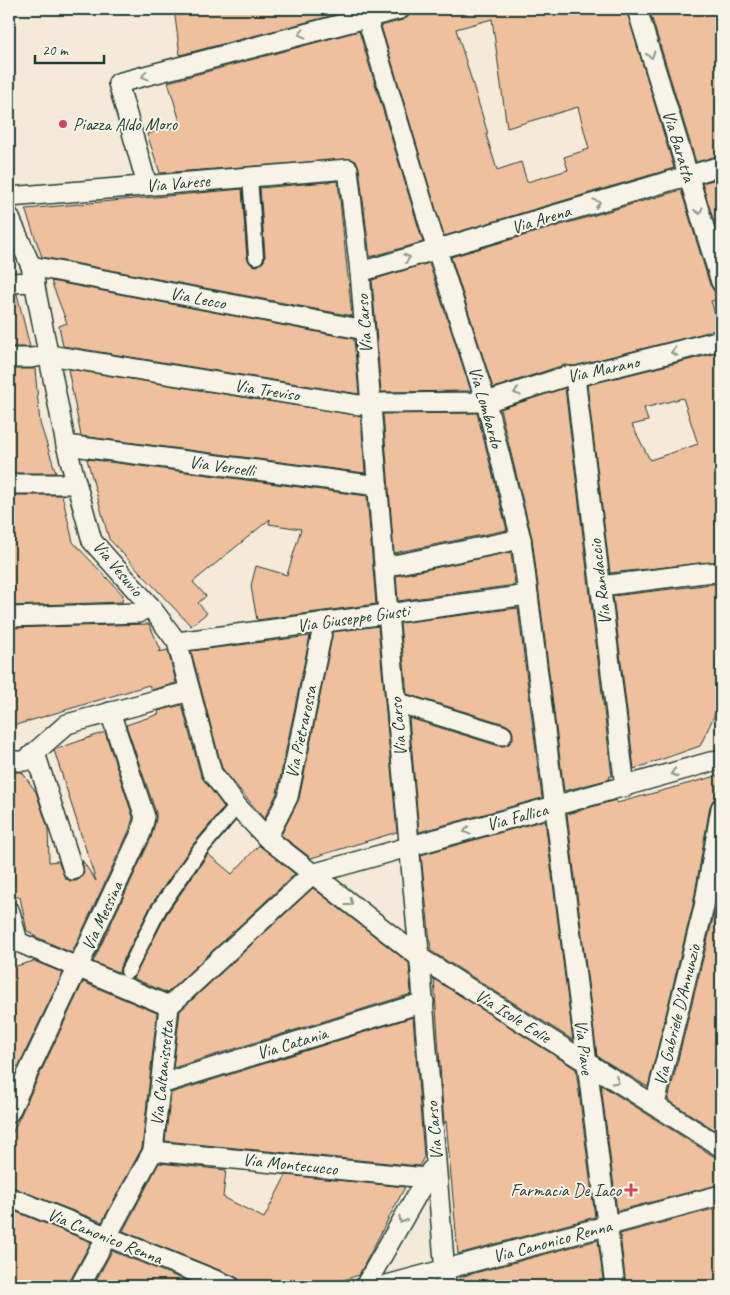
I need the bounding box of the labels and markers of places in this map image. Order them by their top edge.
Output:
place label: Piazza Aldo Moro [73,113,179,135]
marker: Piazza Aldo Moro [57,118,69,130]
place label: Farmacia De Iaco [511,1179,623,1201]
marker: Farmacia De Iaco [625,1184,637,1196]

